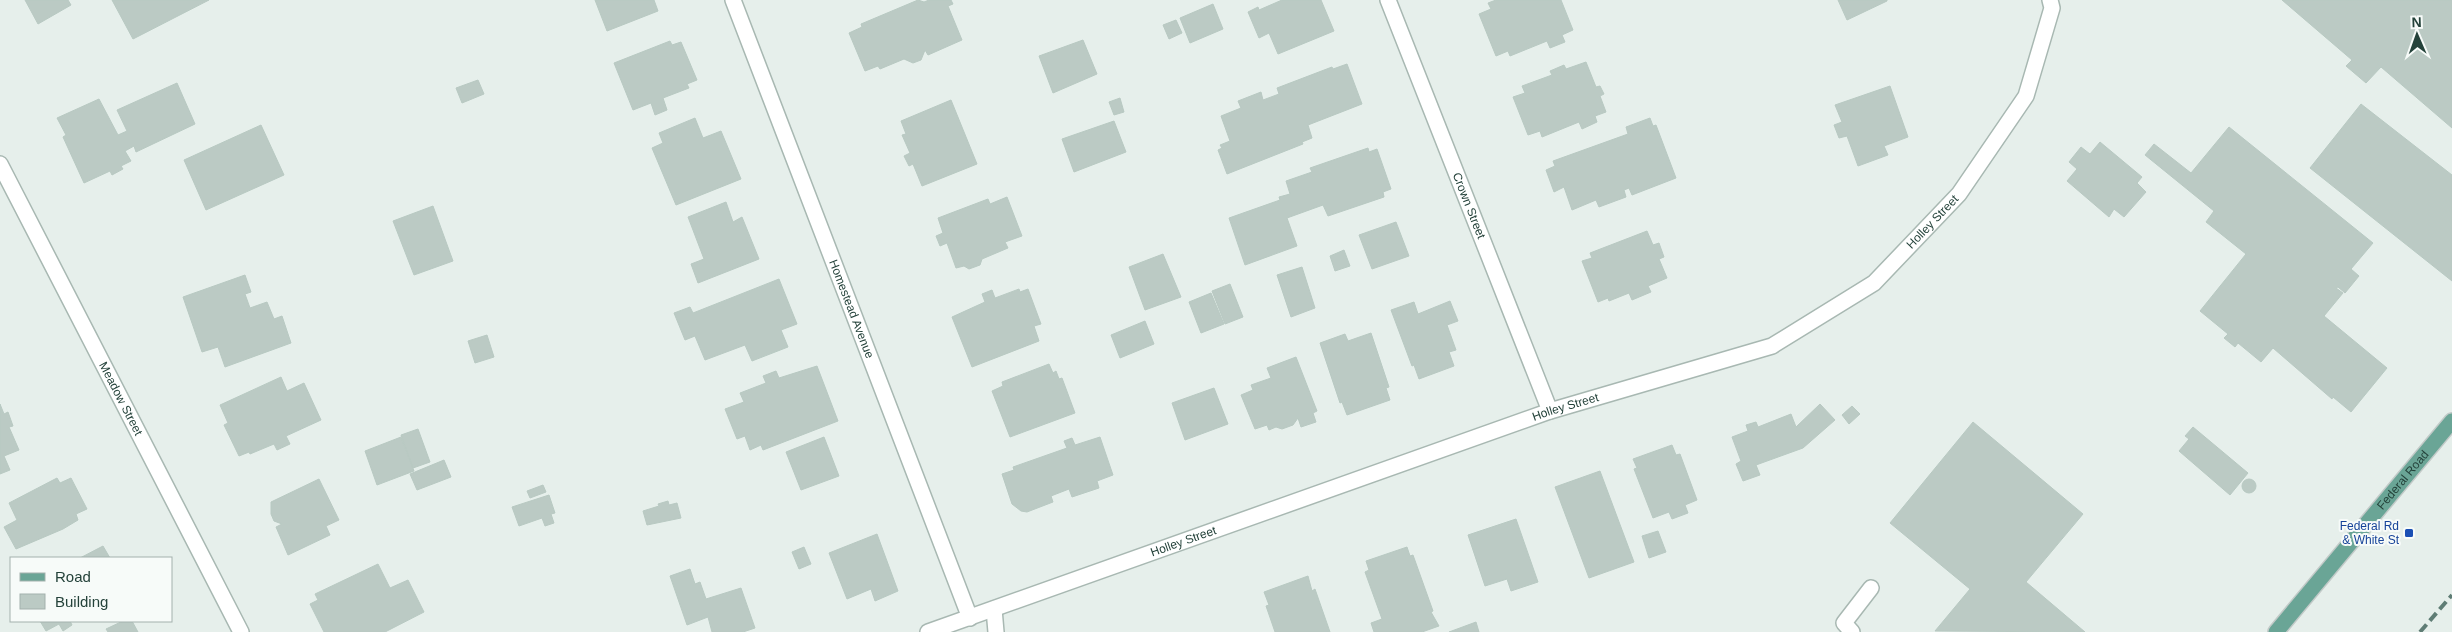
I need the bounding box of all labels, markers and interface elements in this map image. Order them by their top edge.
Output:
north arrow [2392,10,2442,60]
text: N [2411,14,2422,30]
street label: Crown Street [1450,170,1489,241]
street label: Holley Street [1904,192,1962,251]
street label: Homestead Avenue [826,258,877,361]
street label: Meadow Street [96,360,146,438]
street label: Holley Street [1530,390,1601,424]
street label: Federal Road [2374,447,2432,512]
place label: Federal Rd & White St [2340,519,2400,547]
street label: Holley Street [1149,523,1219,559]
marker: Federal Rd & White St [2403,527,2415,539]
legend [10,557,172,622]
text: Road [55,568,91,585]
text: Building [55,593,108,610]

